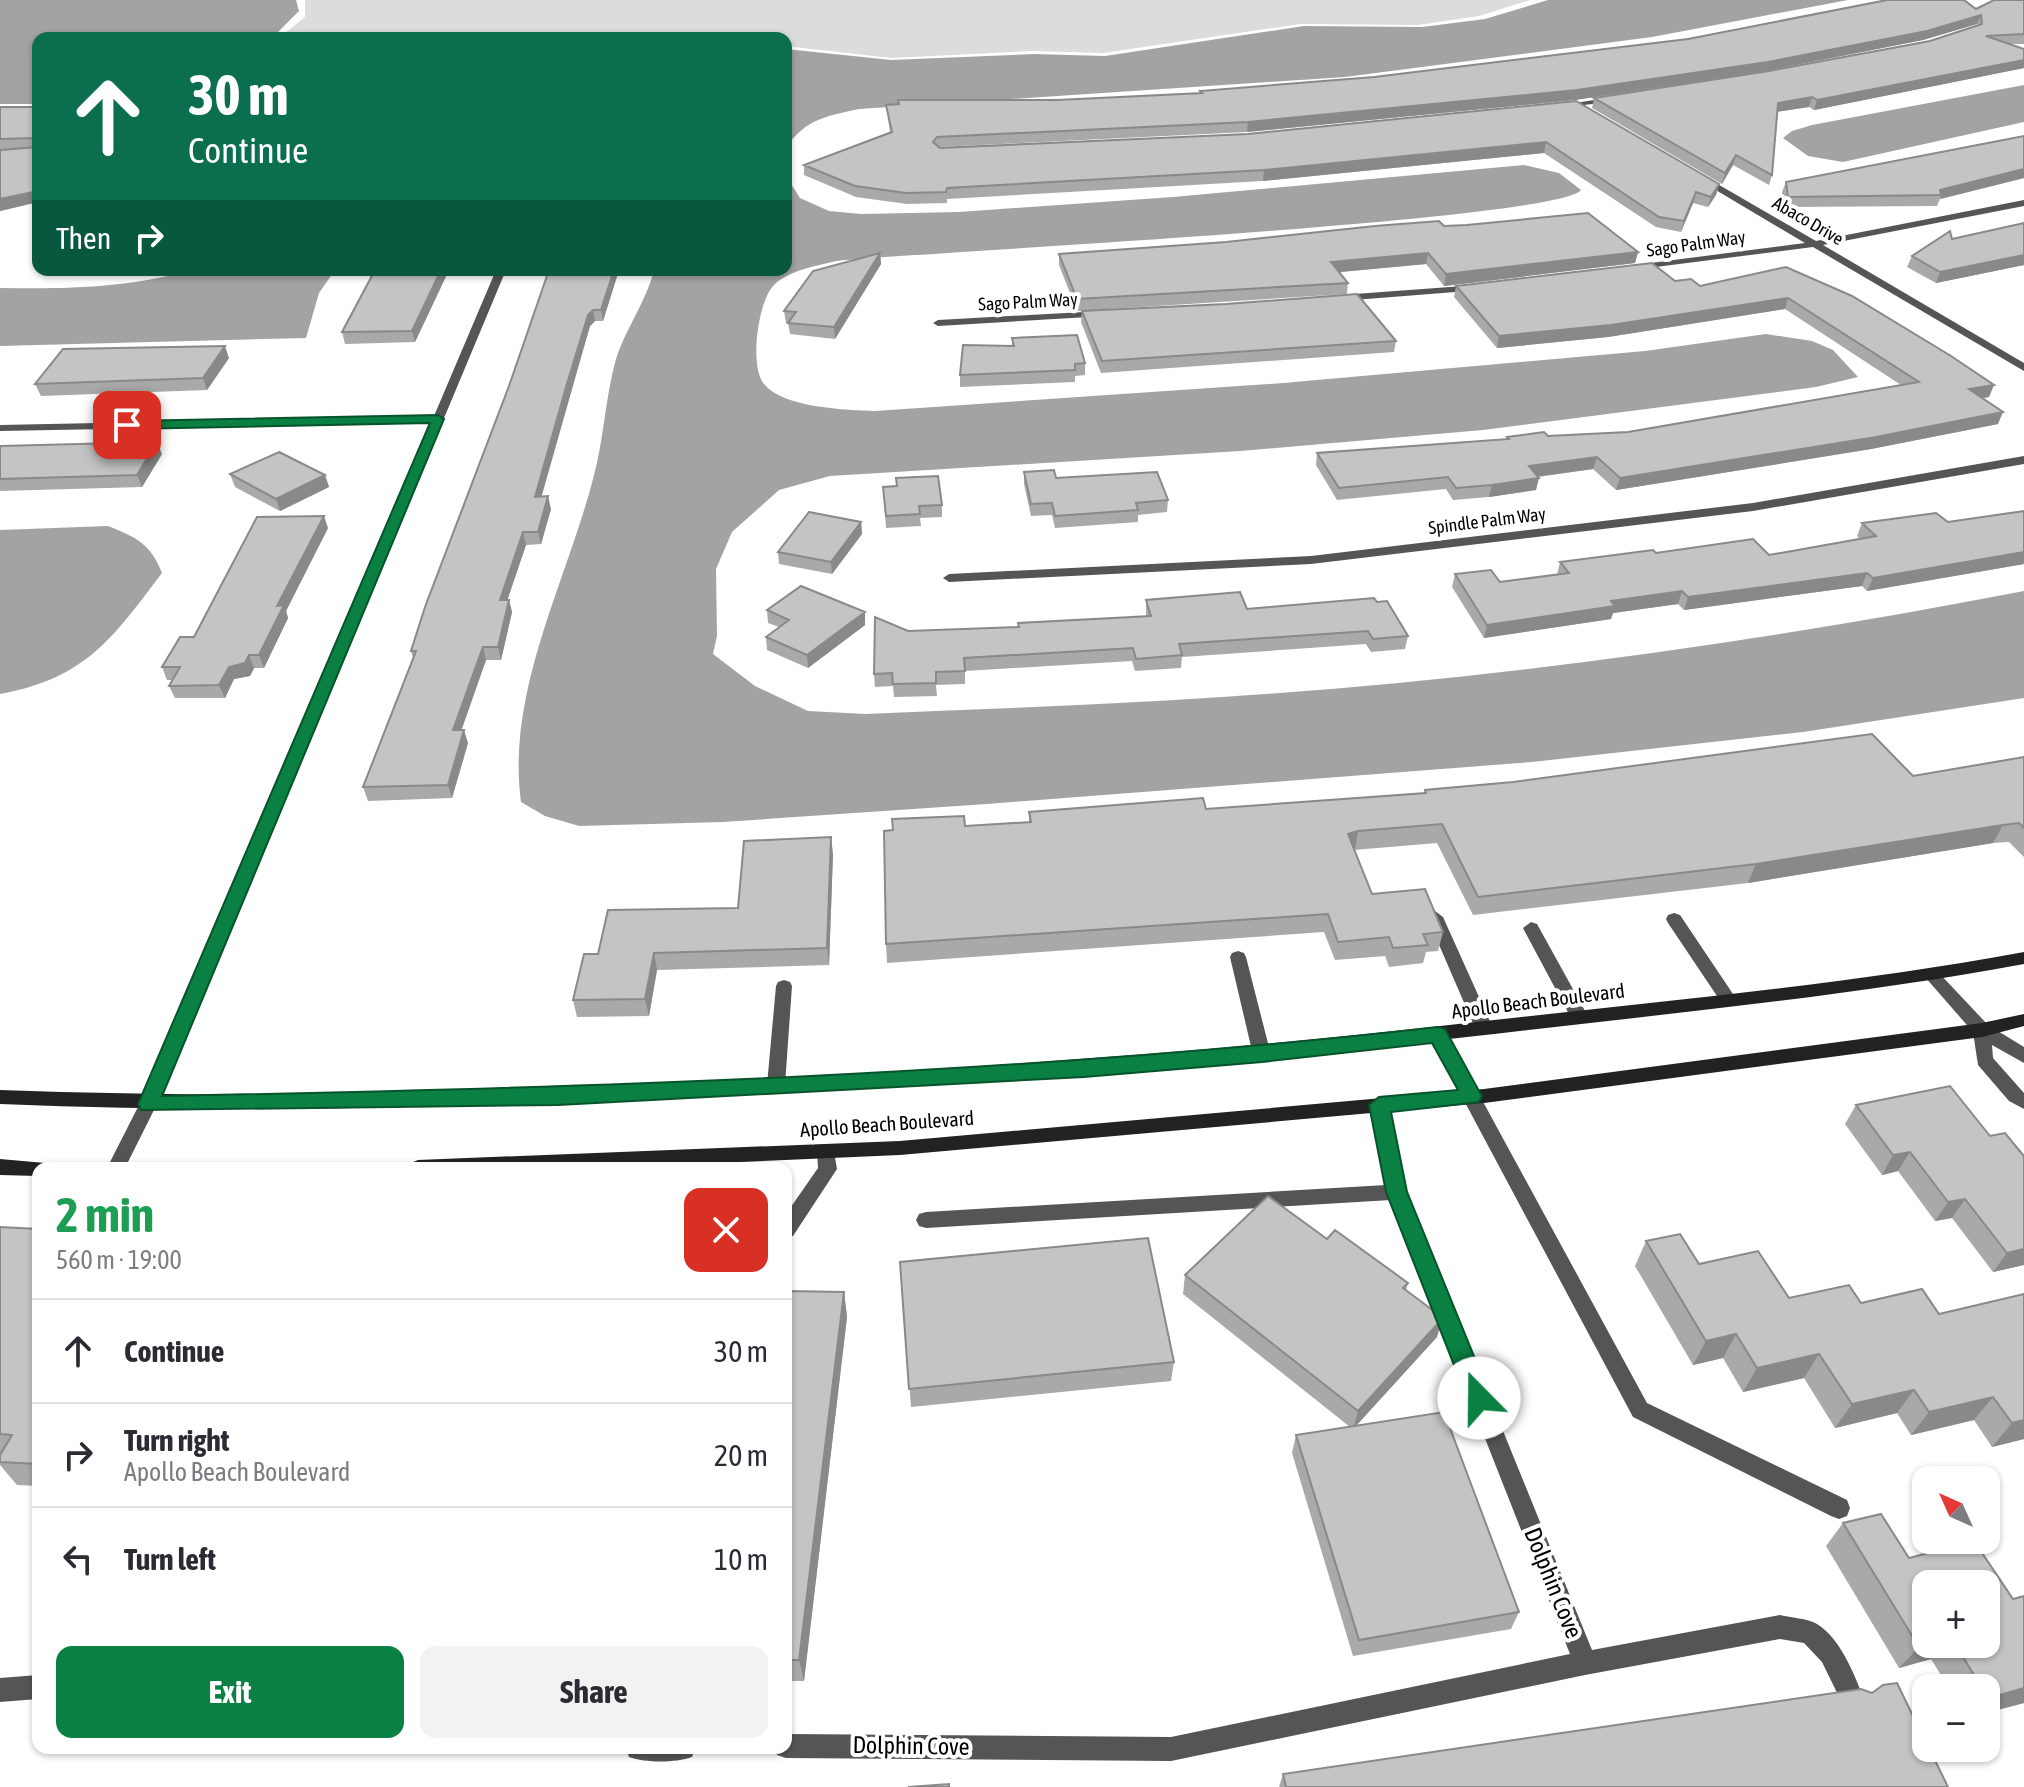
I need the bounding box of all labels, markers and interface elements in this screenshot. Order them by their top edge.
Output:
text: 30 m [188,63,289,127]
icon: ahead [56,64,160,168]
text: Continue [188,129,308,171]
street label: Abaco Drive [1769,192,1847,249]
icon: right [127,216,171,260]
text: Then [56,221,111,255]
street label: Sago Palm Way [1645,226,1747,261]
street label: Sago Palm Way [978,288,1078,315]
pin [93,391,161,459]
icon: arrive [105,403,149,447]
street label: Spindle Palm Way [1427,503,1547,538]
street label: Apollo Beach Boulevard [1450,978,1626,1023]
street label: Apollo Beach Boulevard [799,1106,975,1141]
text: 2 min [56,1187,154,1242]
button: close [684,1188,768,1272]
text: 560 m · 19:00 [56,1245,182,1275]
icon: ahead [56,1329,100,1373]
text: Continue [124,1334,224,1368]
text: 30 m [714,1334,768,1368]
position arrow [1437,1356,1521,1440]
text: Turn right [124,1423,230,1457]
icon: right [56,1433,100,1477]
text: 20 m [714,1438,768,1472]
text: Apollo Beach Boulevard [124,1457,350,1487]
north arrow [1912,1466,2000,1554]
map controls [1912,1466,2000,1762]
street label: Dolphin Cove [1519,1524,1588,1642]
icon: left [56,1537,100,1581]
text: Turn left [124,1542,216,1576]
text: 10 m [714,1542,768,1576]
button: + [1912,1570,2000,1658]
button: Exit [56,1646,404,1738]
button: Share [420,1646,768,1738]
button: − [1912,1674,2000,1762]
street label: Dolphin Cove [852,1731,970,1760]

